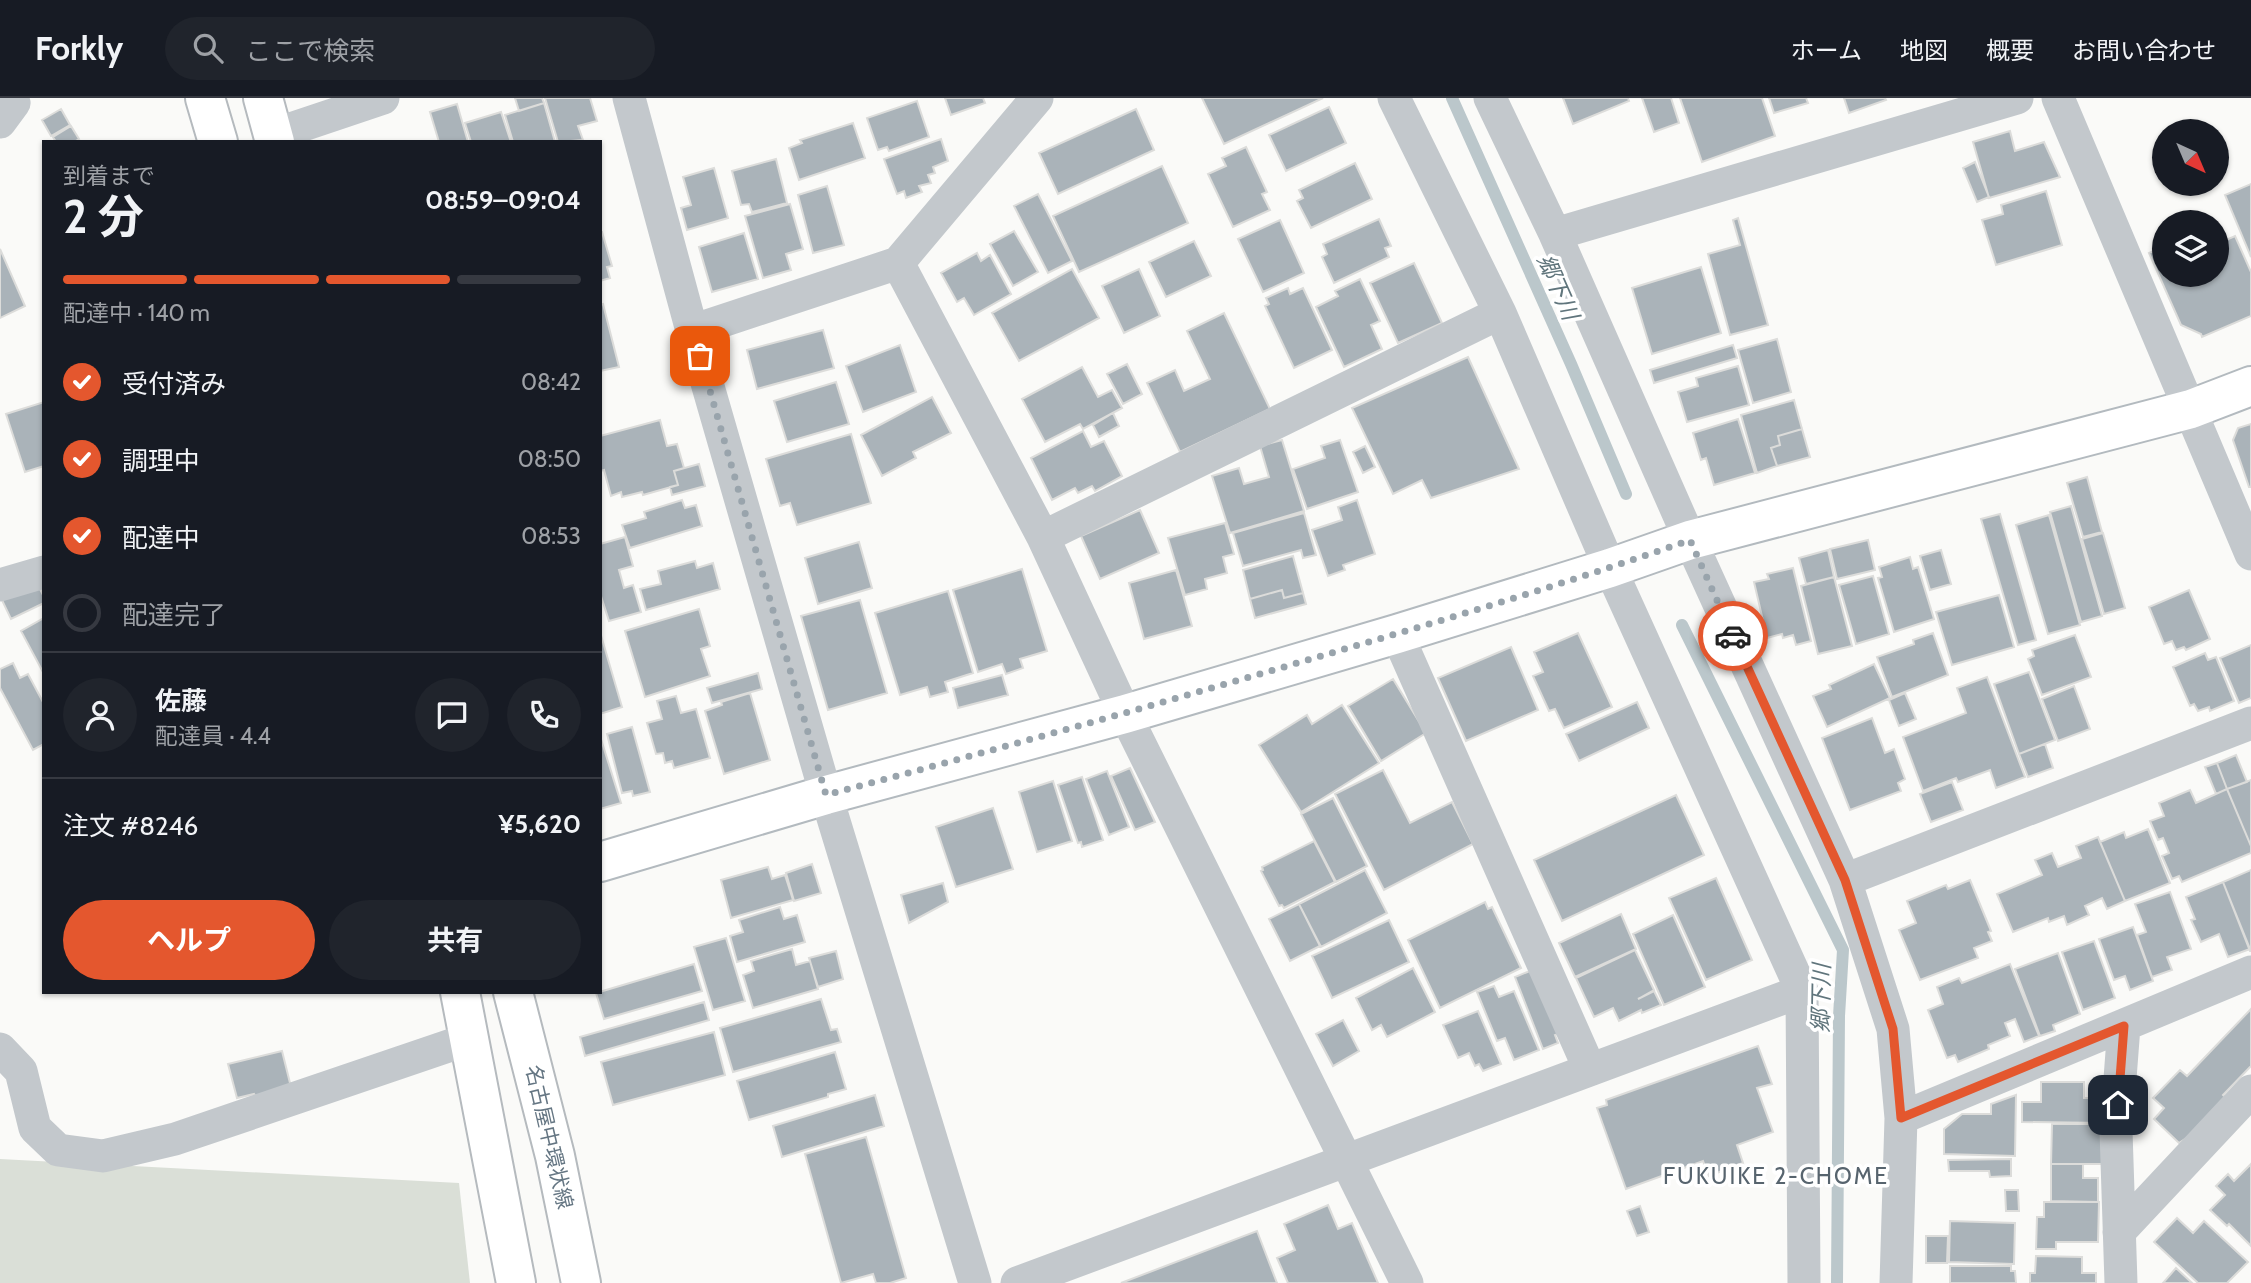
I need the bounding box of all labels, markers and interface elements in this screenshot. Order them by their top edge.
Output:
search box [165,17,655,80]
text: Forkly [35,28,123,68]
icon: search [189,29,227,67]
text: ここで検索 [245,35,375,67]
text: ホーム [1791,36,1862,65]
text: 地図 [1900,36,1948,65]
text: 概要 [1986,36,2034,65]
text: お問い合わせ [2072,36,2216,65]
north arrow [2152,119,2230,196]
map controls [2152,119,2229,287]
text: 到着まで [63,162,155,190]
text: 08:59–09:04 [425,184,581,216]
text: 2 分 [63,189,144,245]
button: layers [2152,210,2229,287]
water label: 郷下川 [1531,250,1586,327]
text: 配達中 · 140 m [63,299,210,327]
pin [670,326,730,386]
icon: bag [681,337,719,375]
icon: check [63,363,101,401]
text: 受付済み [122,368,226,400]
text: 08:42 [521,368,581,396]
icon: check [63,440,101,478]
text: 調理中 [122,445,200,477]
text: 08:50 [518,445,581,473]
icon: check [63,517,101,555]
text: 配達中 [122,522,200,554]
text: 08:53 [521,522,581,550]
text: 配達完了 [122,599,226,631]
courier [1698,601,1768,671]
icon: car [1714,617,1752,655]
button: person [63,678,137,752]
button: chat [415,678,489,752]
button: phone [507,678,581,752]
text: 佐藤 [155,685,207,717]
text: 配達員 · 4.4 [155,722,271,750]
text: ¥5,620 [499,808,581,840]
text: 注文 #8246 [63,810,198,842]
button: ヘルプ [63,900,315,980]
button: 共有 [329,900,581,980]
water label: 郷下川 [1806,960,1836,1033]
street label: 名古屋中環状線 [521,1062,578,1211]
pin [2088,1075,2148,1135]
icon: home [2099,1086,2137,1124]
district label: FUKUIKE 2-CHOME [1663,1162,1889,1190]

